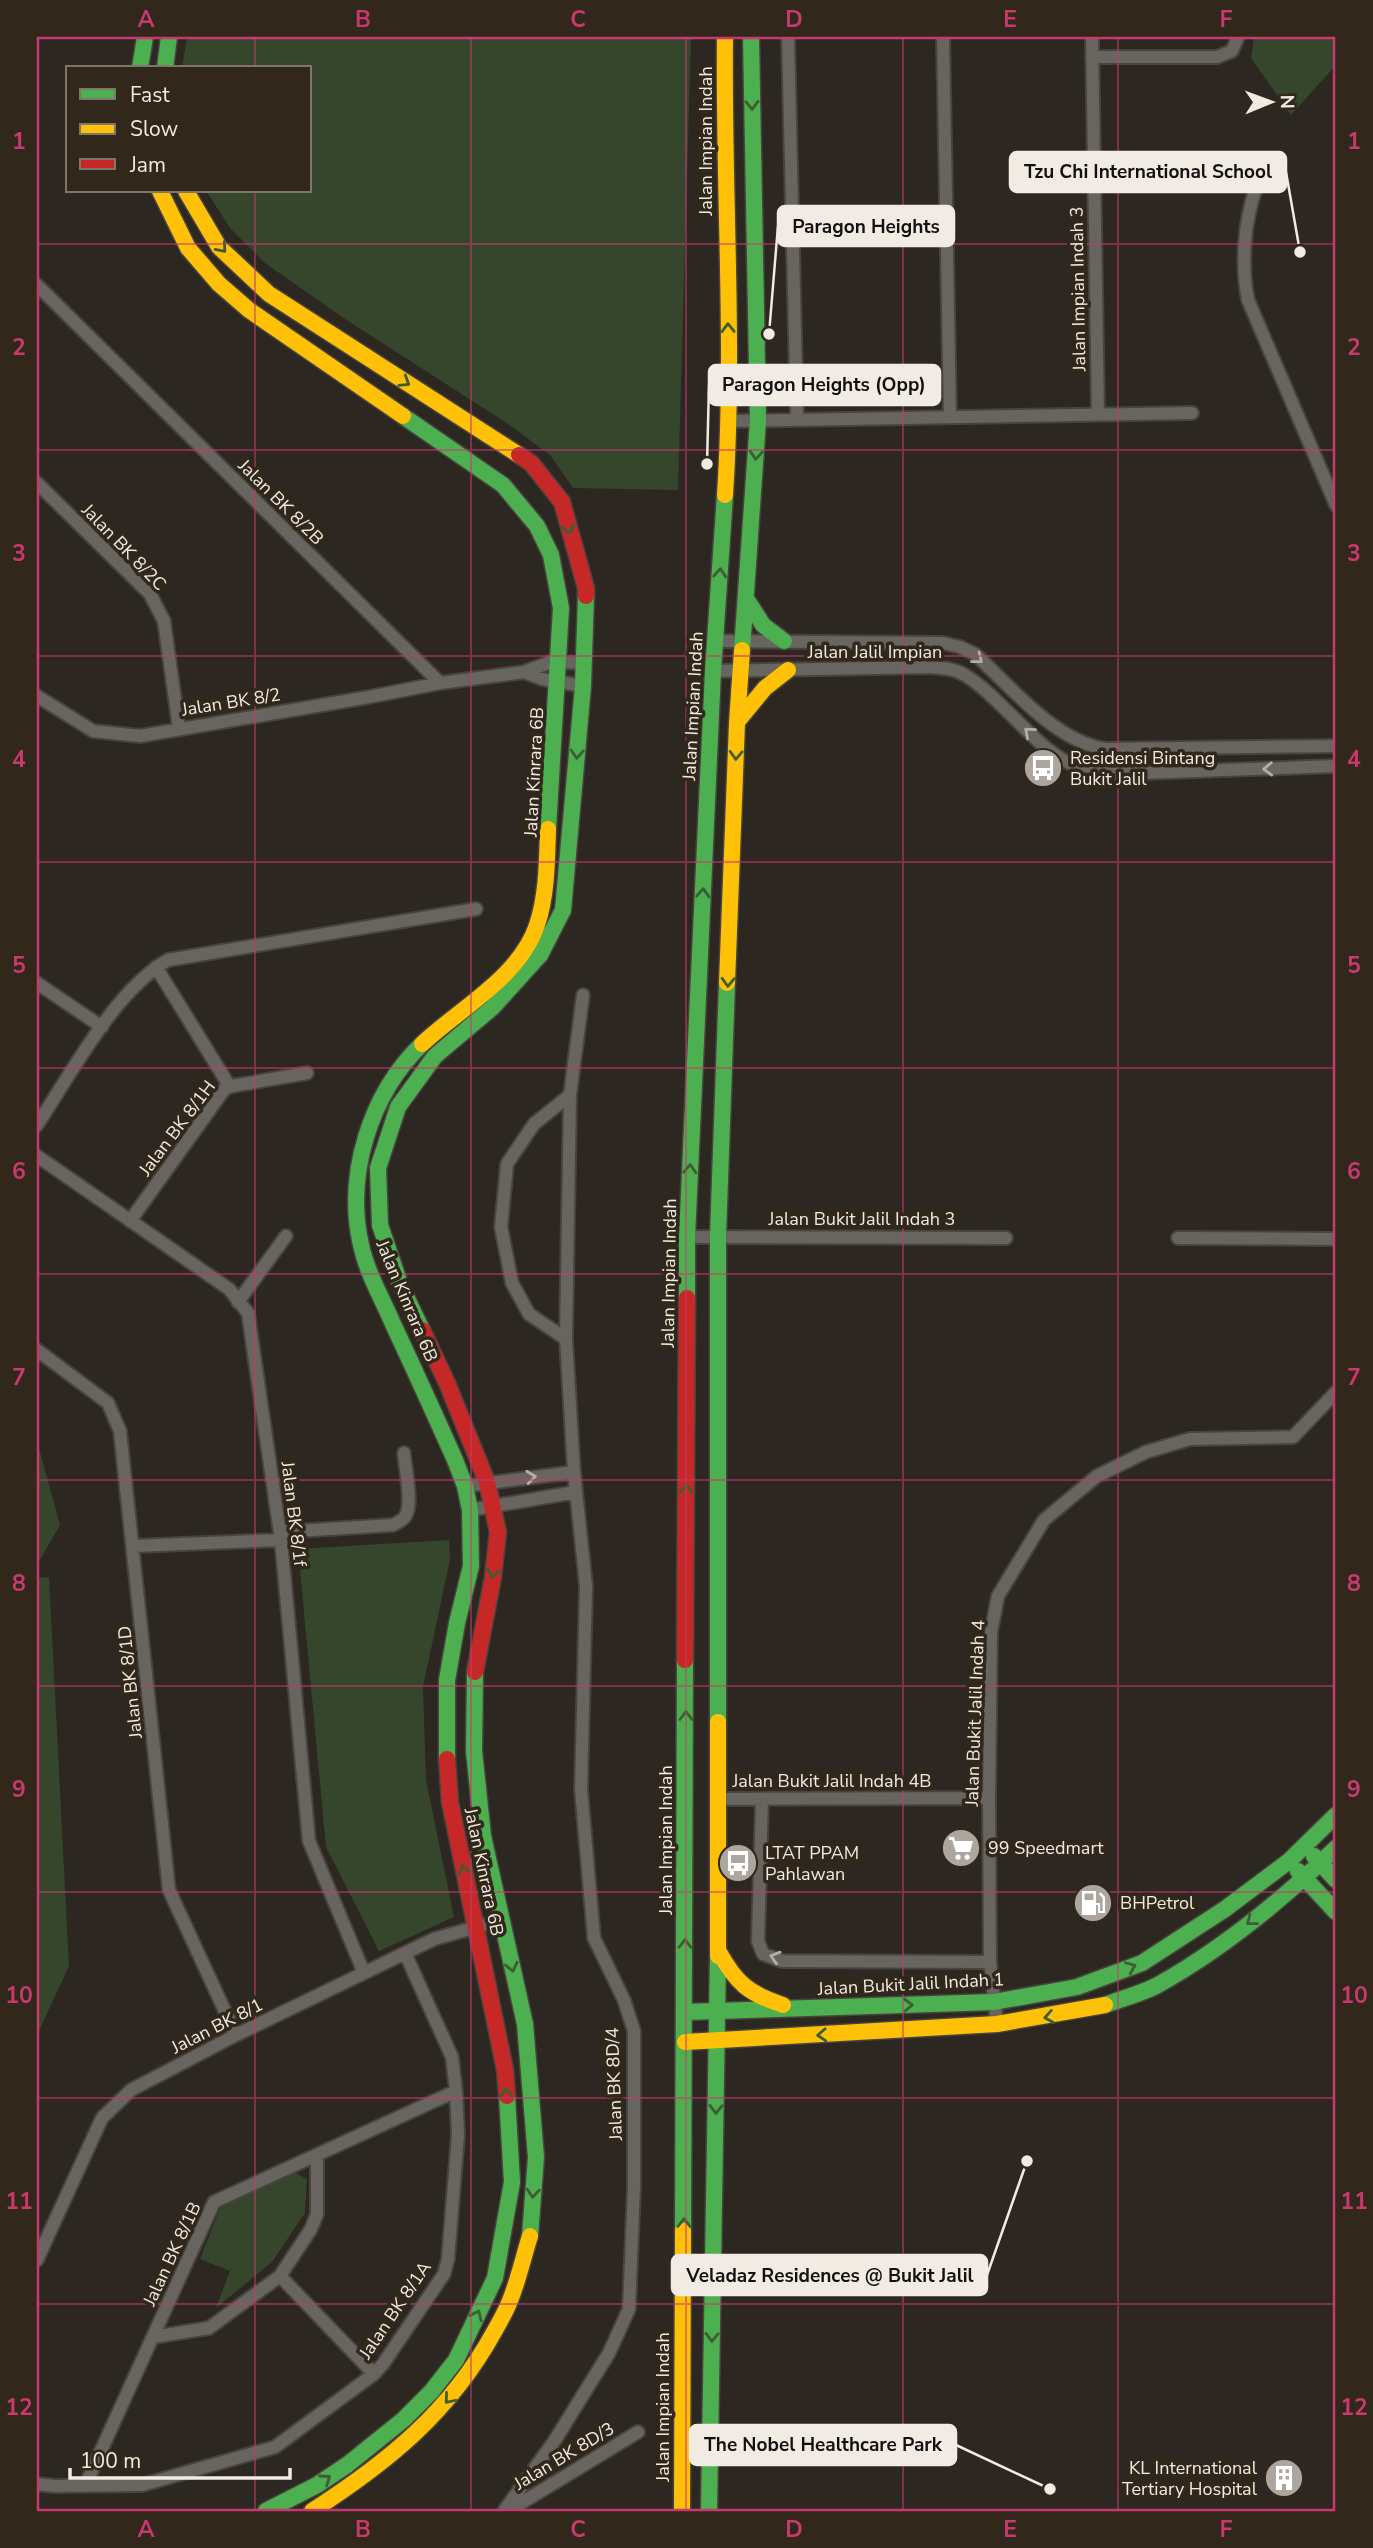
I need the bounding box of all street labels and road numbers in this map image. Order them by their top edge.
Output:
street label: Jalan Impian Indah [694,66,718,217]
street label: Jalan Impian Indah 3 [1065,206,1091,373]
street label: Jalan BK 8/2B [232,453,329,550]
street label: Jalan BK 8/2C [76,498,172,596]
street label: Jalan Impian Indah [677,631,709,782]
street label: Jalan Jalil Impian [807,640,942,664]
street label: Jalan BK 8/2 [179,682,282,722]
street label: Jalan Kinrara 6B [519,706,549,839]
street label: Jalan BK 8/1H [133,1075,221,1181]
street label: Jalan Impian Indah [656,1198,682,1349]
street label: Jalan Bukit Jalil Indah 3 [768,1207,955,1231]
street label: Jalan Kinrara 6B [370,1236,443,1366]
street label: Jalan BK 8/1f [276,1459,312,1569]
street label: Jalan Bukit Jalil Indah 4 [960,1619,990,1808]
street label: Jalan BK 8/1D [112,1624,148,1741]
street label: Jalan Impian Indah [654,1765,678,1916]
street label: Jalan Bukit Jalil Indah 4B [732,1769,931,1793]
street label: Jalan Kinrara 6B [459,1805,509,1938]
street label: Jalan Bukit Jalil Indah 1 [816,1967,1005,2001]
street label: Jalan BK 8/1 [166,1993,267,2060]
street label: Jalan BK 8D/4 [600,2027,628,2142]
street label: Jalan BK 8/1B [137,2198,207,2311]
street label: Jalan BK 8/1A [353,2256,437,2364]
street label: Jalan Impian Indah [651,2332,675,2483]
street label: Jalan BK 8D/3 [509,2417,619,2496]

